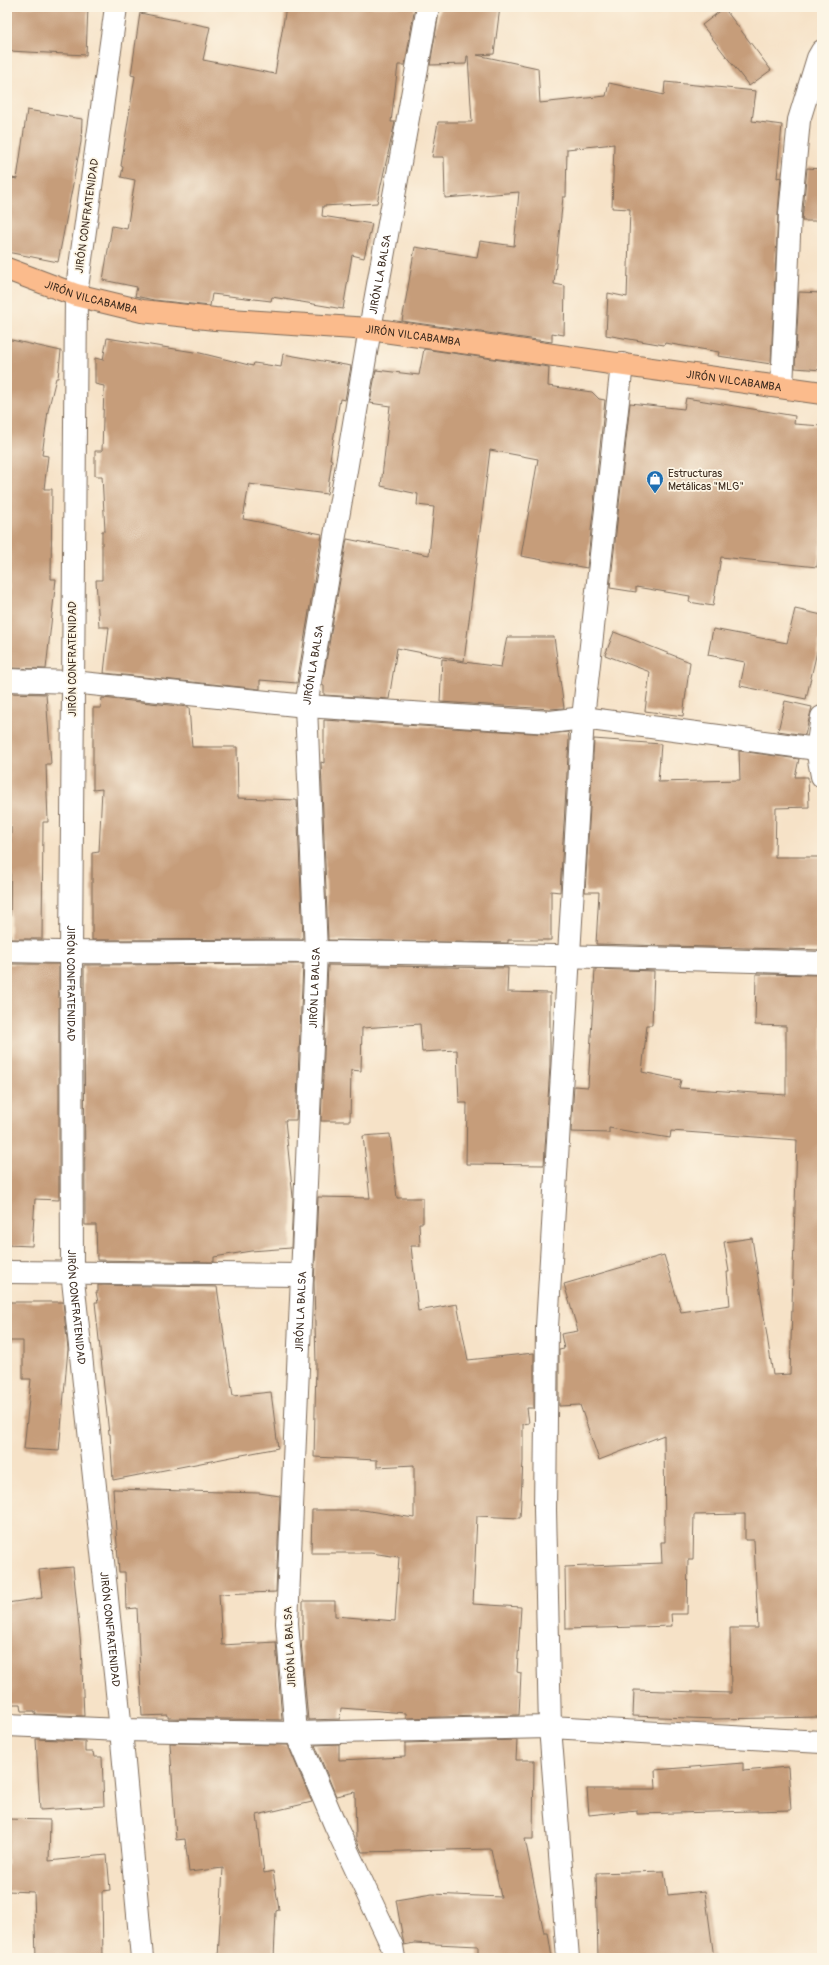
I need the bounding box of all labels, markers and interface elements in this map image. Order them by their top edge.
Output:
street label: JIRÓN CONFRATENIDAD [72,158,101,274]
street label: JIRÓN LA BALSA [366,233,393,315]
street label: JIRÓN VILCABAMBA [43,277,139,316]
street label: JIRÓN VILCABAMBA [365,322,462,348]
street label: JIRÓN VILCABAMBA [685,367,783,394]
place label: Estructuras Metálicas "MLG" [668,467,744,493]
shop icon: Estructuras Metálicas "MLG" [645,469,665,494]
street label: JIRÓN CONFRATENIDAD [65,601,79,717]
street label: JIRÓN LA BALSA [300,624,326,706]
street label: JIRÓN CONFRATENIDAD [64,925,79,1041]
street label: JIRÓN LA BALSA [306,947,323,1029]
street label: JIRÓN CONFRATENIDAD [65,1249,88,1365]
street label: JIRÓN LA BALSA [292,1271,309,1352]
street label: JIRÓN CONFRATENIDAD [98,1571,123,1687]
street label: JIRÓN LA BALSA [280,1606,299,1688]

